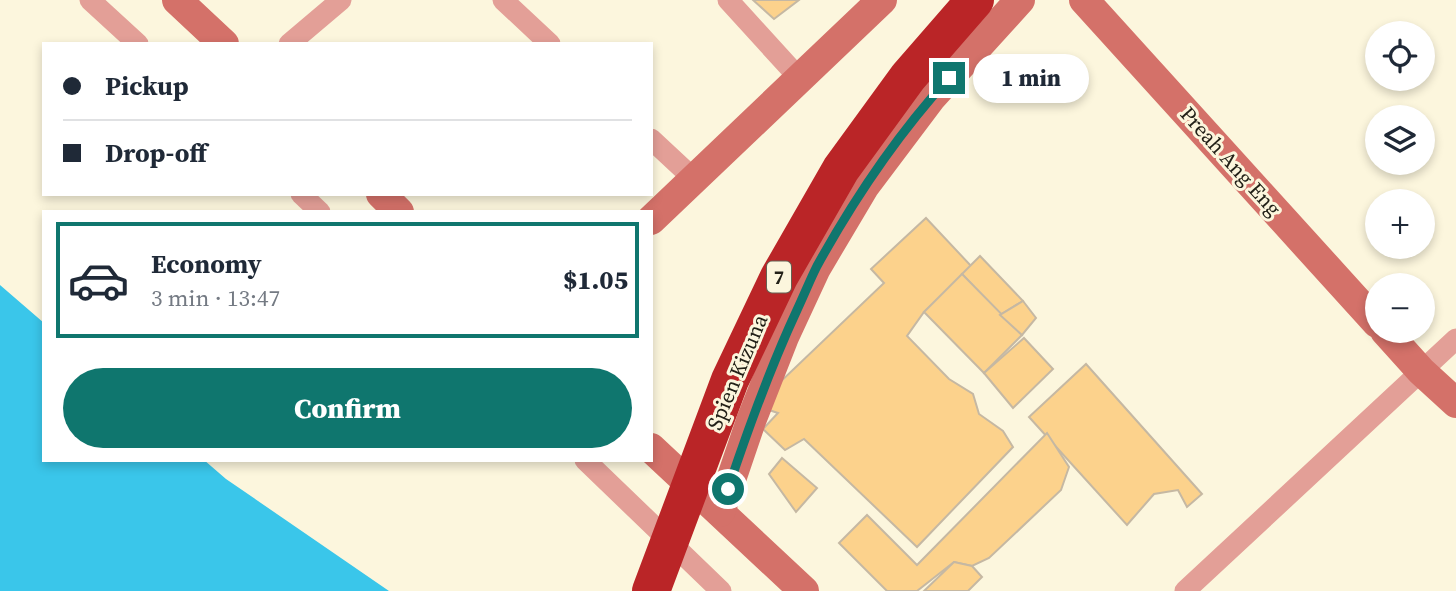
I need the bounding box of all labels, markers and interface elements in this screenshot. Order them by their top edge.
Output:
map controls [1365,21,1435,343]
button: locate [1365,21,1435,91]
callout: 1 min [974,54,1089,102]
route end [933,62,965,94]
text: 1 min [1001,62,1061,94]
text: Pickup [105,68,189,104]
street label: Preah Ang Eng [1174,100,1288,222]
button: layers [1365,105,1435,175]
text: Drop-off [105,135,207,171]
button: + [1365,189,1435,259]
text: Economy [151,246,262,282]
icon: car [67,249,130,312]
text: $1.05 [563,262,628,298]
road number: 7 [767,262,791,292]
button: − [1365,273,1435,343]
text: 3 min · 13:47 [151,282,280,314]
street label: Spien Kizuna [700,309,774,434]
button: Confirm [63,368,632,448]
route start [712,473,744,505]

